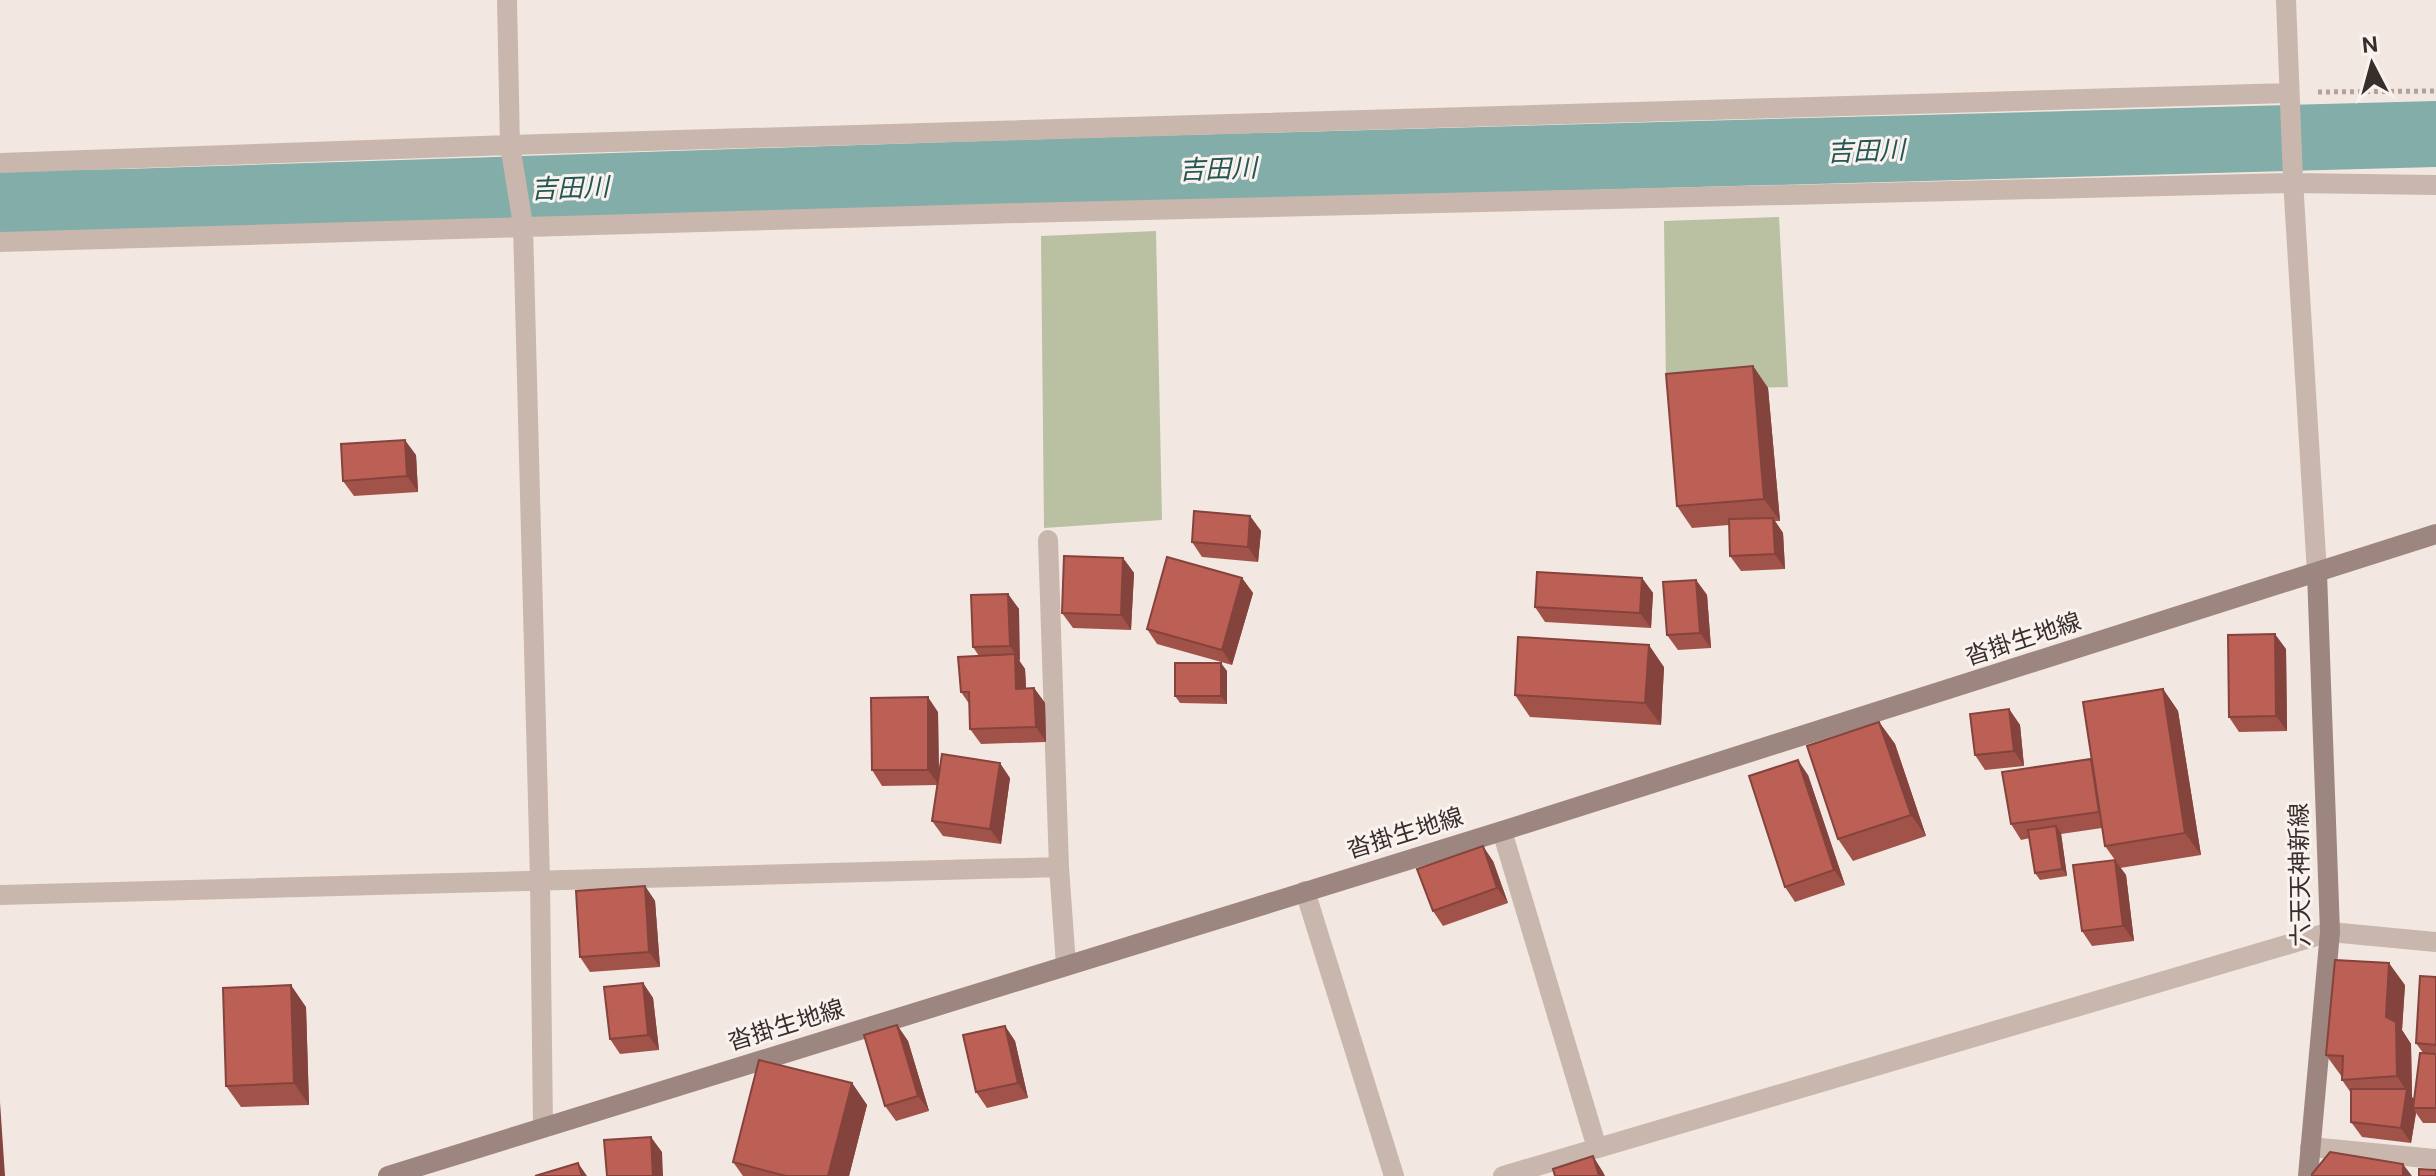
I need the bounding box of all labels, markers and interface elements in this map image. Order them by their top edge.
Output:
north arrow [2332,24,2412,104]
text: N [2360,29,2379,60]
water label: 吉田川 [1826,133,1909,169]
water label: 吉田川 [1178,151,1261,187]
water label: 吉田川 [530,170,613,206]
street label: 沓掛生地線 [1961,605,2085,672]
street label: 沓掛生地線 [1343,800,1467,865]
street label: 六天天神新線 [2283,803,2316,947]
street label: 沓掛生地線 [724,992,848,1057]

